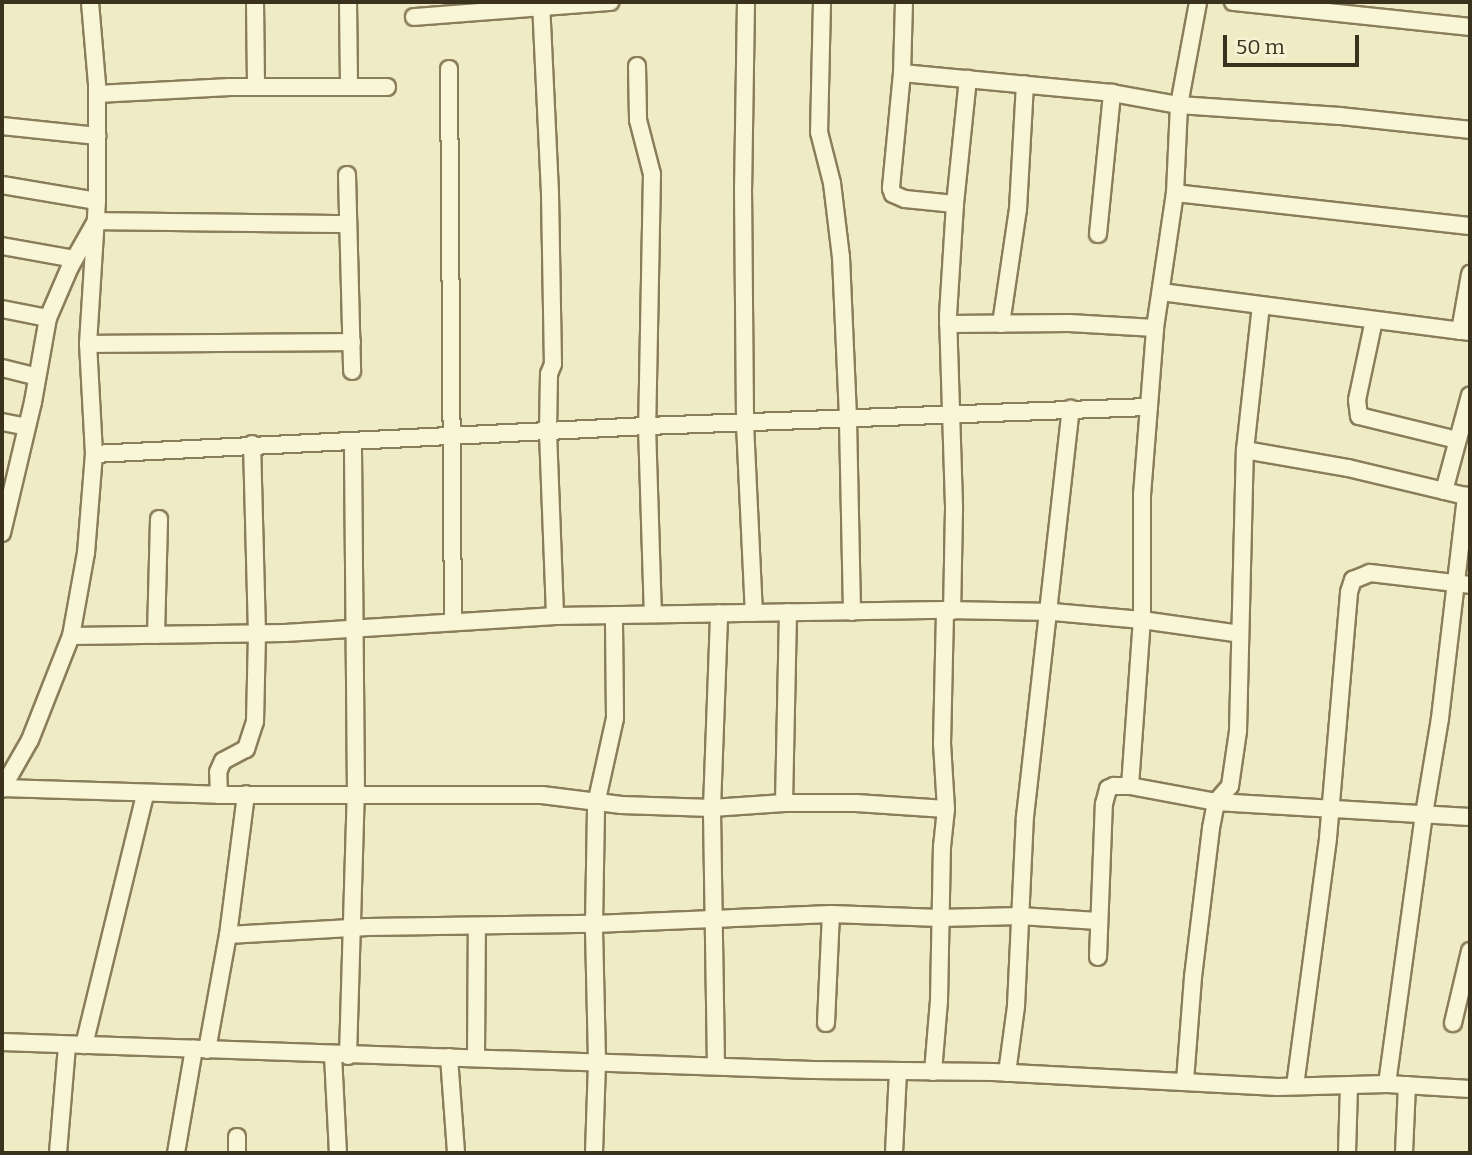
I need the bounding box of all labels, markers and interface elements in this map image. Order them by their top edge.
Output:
scale bar [1227,21,1364,65]
text: 50 m [1236,34,1285,60]

